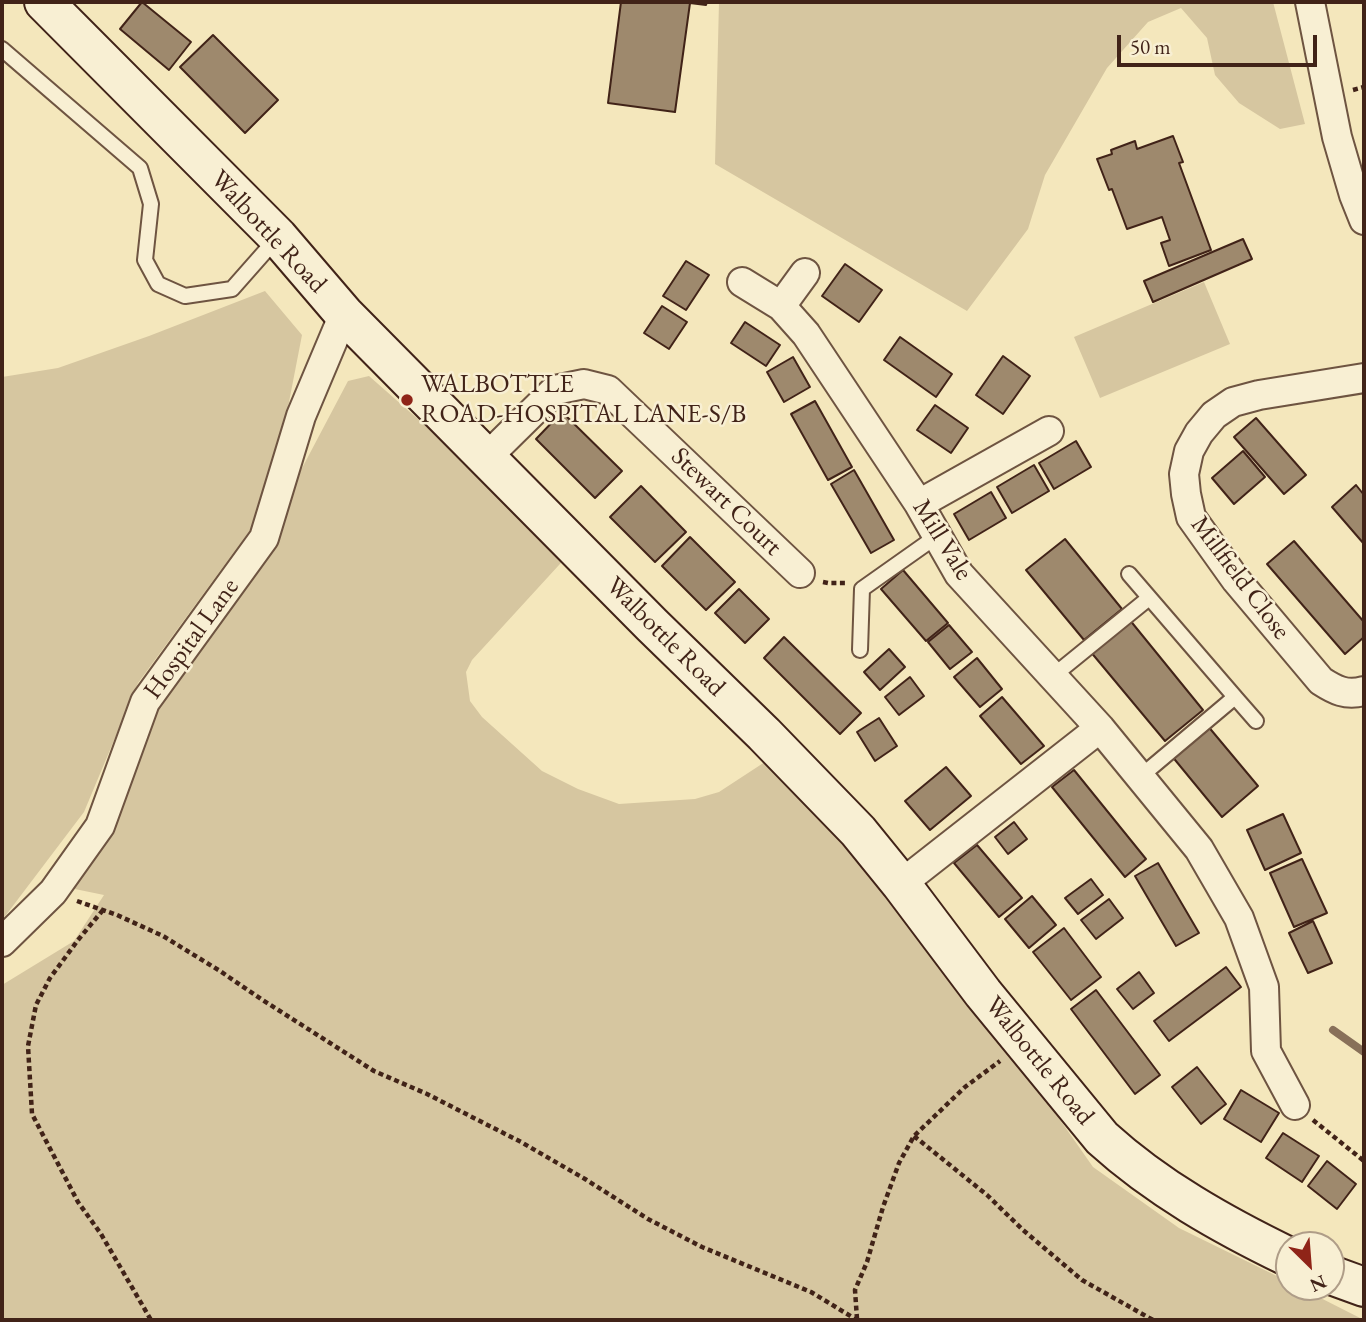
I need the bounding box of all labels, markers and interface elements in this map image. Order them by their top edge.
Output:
scale bar [1121,21,1320,65]
text: 50 m [1130,33,1171,60]
street label: Walbottle Road [203,164,333,300]
place label: WALBOTTLE ROAD-HOSPITAL LANE-S/B [421,369,746,430]
marker: WALBOTTLE ROAD-HOSPITAL LANE-S/B [399,392,415,408]
street label: Stewart Court [664,441,788,563]
street label: Mill Vale [905,494,979,586]
street label: Millfield Close [1183,510,1297,646]
street label: Walbottle Road [599,571,731,703]
street label: Hospital Lane [138,573,246,705]
street label: Walbottle Road [978,990,1100,1132]
north arrow [1275,1231,1345,1301]
text: N [1306,1269,1330,1298]

